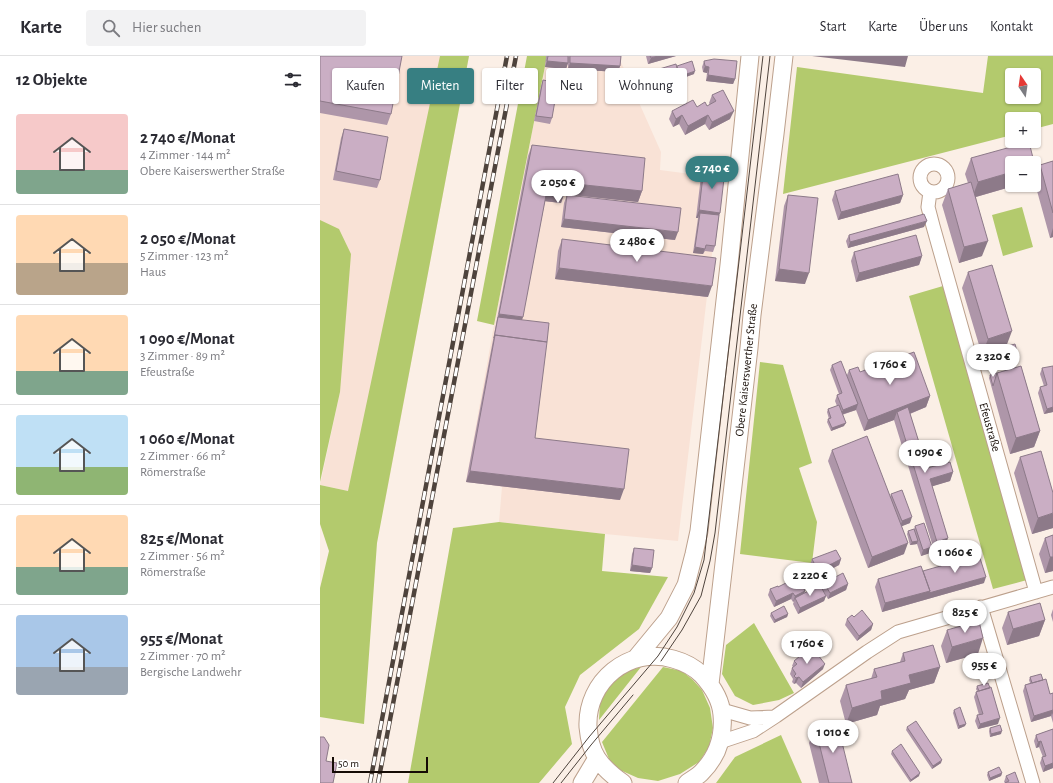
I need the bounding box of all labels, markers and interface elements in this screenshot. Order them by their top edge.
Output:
search box [86,10,366,46]
icon: search [100,17,122,39]
text: Karte [20,18,62,37]
text: Hier suchen [132,20,201,35]
text: Start [820,20,846,34]
text: Karte [868,20,897,34]
text: Über uns [919,20,968,34]
text: Kontakt [990,20,1033,34]
chip: Kaufen [332,68,399,104]
chip: Mieten [407,68,474,104]
chip: Filter [482,68,538,104]
chip: Neu [546,68,597,104]
chip: Wohnung [605,68,687,104]
north arrow [1005,68,1041,104]
map controls [1005,68,1041,192]
icon: filters [282,69,304,91]
text: 12 Objekte [16,71,87,88]
button: + [1005,112,1041,148]
text: 2 740 €/Monat [140,129,235,146]
icon: home [48,130,96,178]
text: 4 Zimmer · 144 m² [140,149,231,162]
pin: 2 740 € [675,156,749,190]
button: − [1005,156,1041,192]
text: 2 740 € [694,162,730,175]
text: Obere Kaiserswerther Straße [140,165,285,178]
pin: 2 050 € [521,170,595,204]
text: 2 050 € [540,176,576,189]
pin: 2 480 € [600,229,674,263]
text: 2 050 €/Monat [140,230,235,247]
icon: home [48,231,96,279]
text: 2 480 € [619,235,655,248]
text: 5 Zimmer · 123 m² [140,250,229,263]
text: Haus [140,266,166,279]
street label: Obere Kaiserswerther Straße [733,303,759,437]
text: 1 090 €/Monat [140,330,234,347]
icon: home [48,331,96,379]
pin: 2 320 € [956,344,1030,378]
text: 3 Zimmer · 89 m² [140,350,225,363]
text: 2 320 € [976,350,1010,363]
pin: 1 760 € [853,352,927,386]
text: 1 760 € [873,358,907,371]
text: Efeustraße [140,366,195,379]
street label: Efeustraße [977,401,1003,453]
text: 1 060 €/Monat [140,430,234,447]
icon: home [48,431,96,479]
pin: 1 090 € [888,440,962,474]
text: 1 090 € [908,446,942,459]
text: 2 Zimmer · 66 m² [140,450,226,463]
text: Römerstraße [140,466,206,479]
text: 825 €/Monat [140,530,224,547]
icon: home [48,531,96,579]
pin: 1 060 € [918,540,992,574]
text: 1 060 € [938,546,972,559]
text: 2 Zimmer · 56 m² [140,550,225,563]
pin: 2 220 € [773,563,847,597]
text: Römerstraße [140,566,206,579]
text: 2 220 € [792,569,828,582]
pin: 825 € [937,600,993,634]
text: 825 € [952,606,978,619]
text: 955 €/Monat [140,630,223,647]
icon: home [48,631,96,679]
pin: 1 760 € [770,631,844,665]
text: 1 760 € [790,637,824,650]
text: 2 Zimmer · 70 m² [140,650,226,663]
pin: 955 € [956,653,1012,687]
text: 955 € [971,659,997,672]
text: Bergische Landwehr [140,666,241,679]
pin: 1 010 € [796,720,870,754]
text: 1 010 € [817,726,849,739]
scale bar [332,755,428,774]
text: 50 m [338,758,359,769]

